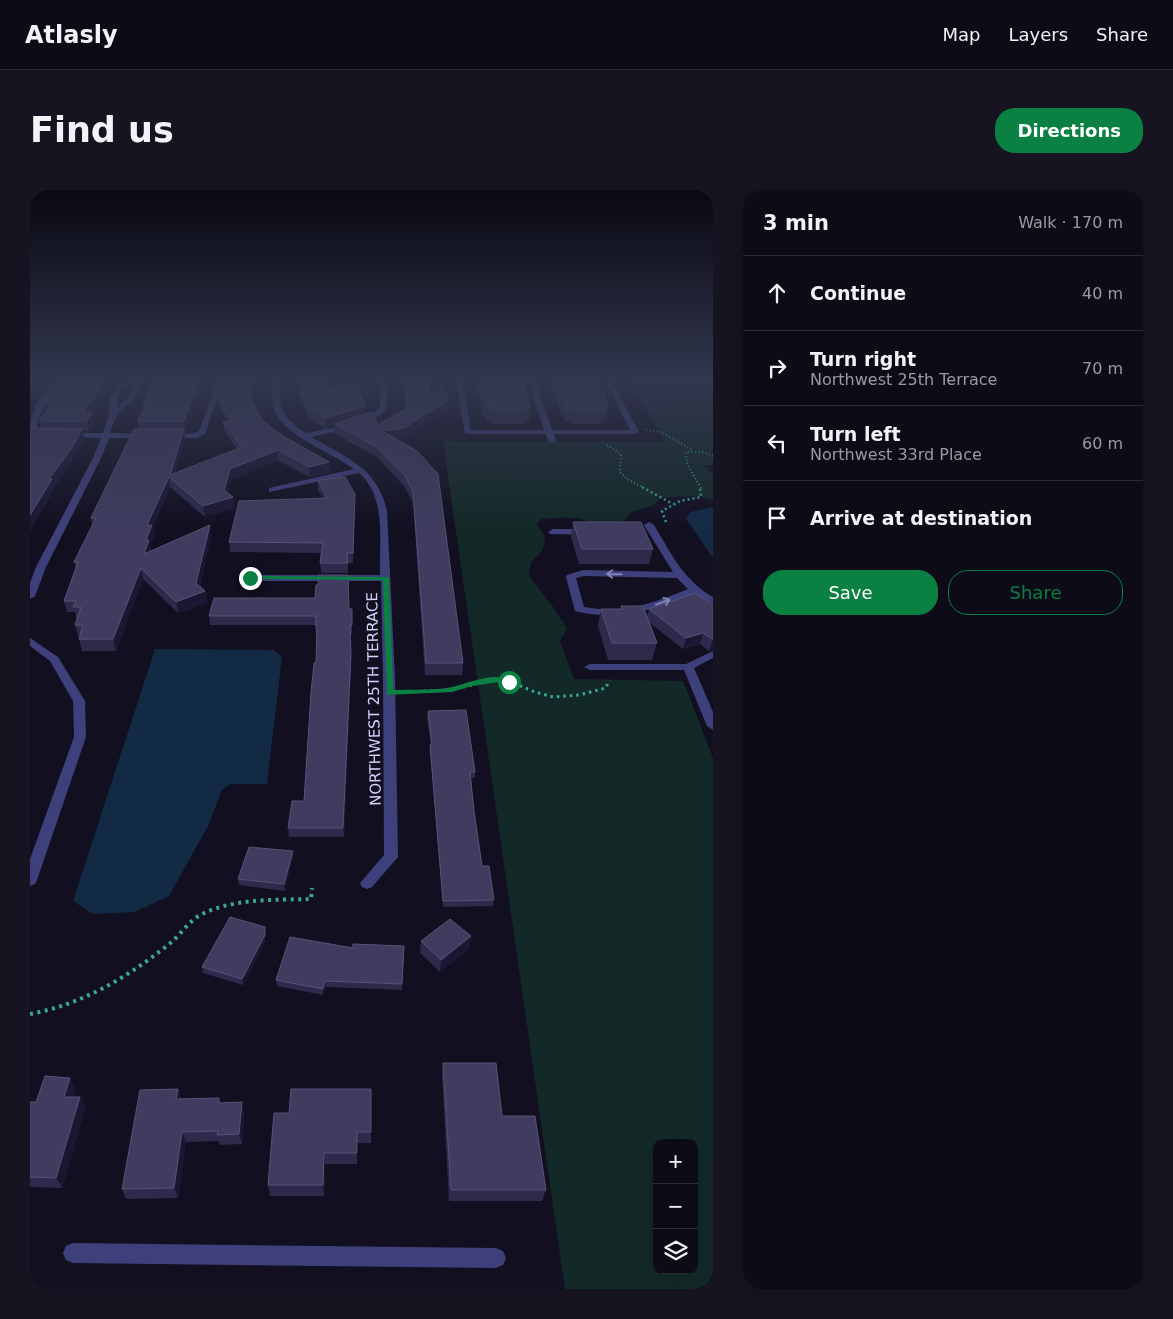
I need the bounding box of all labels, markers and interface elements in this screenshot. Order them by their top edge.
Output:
text: Atlasly [25,21,118,49]
text: Map [942,24,980,45]
text: Layers [1008,24,1068,45]
text: Share [1096,24,1148,45]
button: Directions [995,108,1143,153]
text: Find us [30,110,174,150]
text: 3 min [763,211,829,235]
text: Walk · 170 m [1018,213,1123,232]
icon: ahead [763,279,791,307]
text: Continue [810,282,906,304]
text: 40 m [1082,284,1123,303]
text: Turn right [810,348,916,370]
icon: right [763,354,791,382]
text: 70 m [1082,359,1123,378]
text: Northwest 25th Terrace [810,370,997,389]
text: Turn left [810,423,901,445]
icon: left [763,429,791,457]
text: 60 m [1082,434,1123,453]
text: Northwest 33rd Place [810,445,982,464]
icon: arrive [763,504,791,532]
text: Arrive at destination [810,507,1032,529]
route end [239,567,262,590]
one-way arrow [606,569,622,579]
button: Save [763,570,938,615]
button: Share [948,570,1123,615]
street label: NORTHWEST 25TH TERRACE [363,592,385,806]
one-way arrow [655,597,670,606]
route start [498,671,521,694]
map controls [653,1139,698,1274]
button: + [653,1139,698,1184]
button: − [653,1184,698,1229]
button: layers [653,1229,698,1274]

